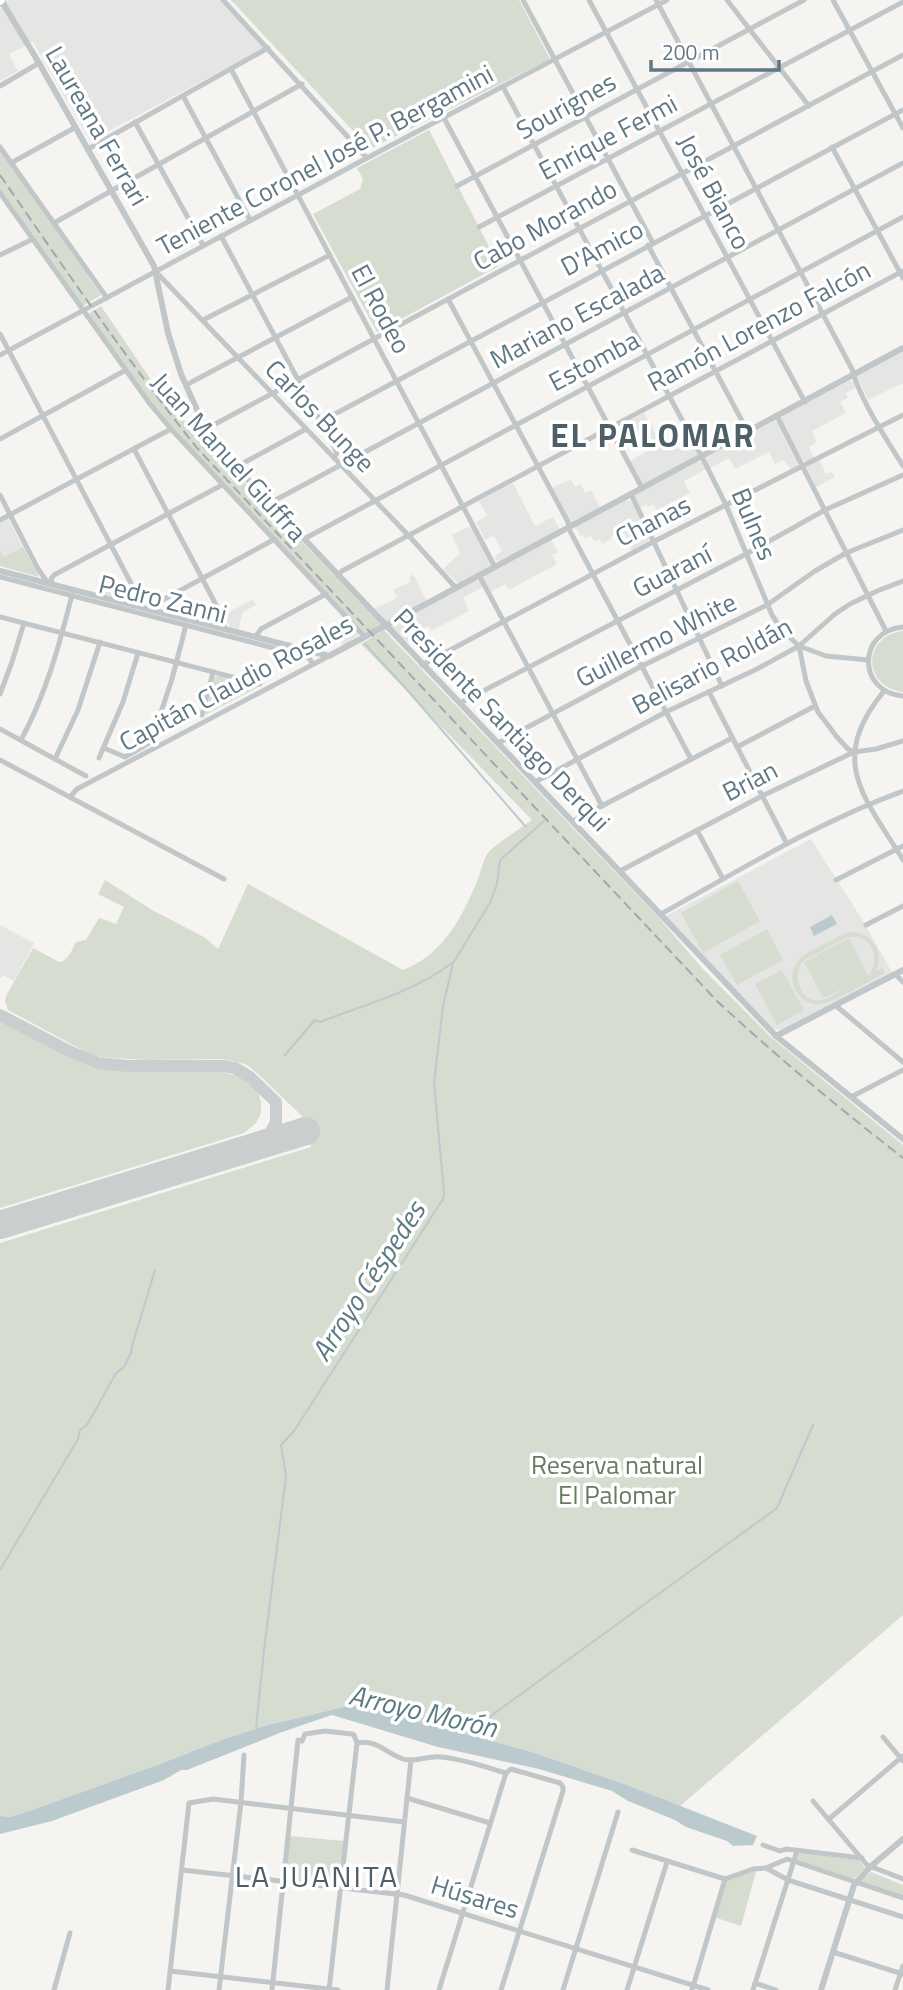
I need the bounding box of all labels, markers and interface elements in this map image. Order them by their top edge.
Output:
scale bar [651,28,779,72]
text: 200 m [662,36,719,68]
street label: Laureana Ferrari [36,39,159,213]
street label: Teniente Coronel José P. Bergamini [150,54,500,265]
street label: Sourignes [509,62,623,149]
street label: Enrique Fermi [531,84,684,189]
street label: José Bianco [668,127,761,256]
street label: Cabo Morando [466,169,624,280]
street label: D'Amico [553,209,650,286]
street label: Ramón Lorenzo Falcón [640,250,877,401]
street label: Mariano Escalada [483,253,671,378]
street label: El Rodeo [342,257,421,360]
street label: Estomba [541,320,646,401]
street label: Carlos Bunge [256,350,384,481]
street label: Juan Manuel Giuffra [143,363,316,550]
district label: EL PALOMAR [550,410,756,460]
street label: Bulnes [722,482,787,566]
street label: Chanas [608,485,697,556]
street label: Guaraní [625,533,720,607]
street label: Pedro Zanni [95,564,231,633]
street label: Guillermo White [569,582,743,697]
street label: Presidente Santiago Derqui [385,599,620,840]
street label: Capitán Claudio Rosales [112,604,360,761]
street label: Belisario Roldán [625,607,799,724]
street label: Brian [715,750,784,811]
water label: Arroyo Céspedes [300,1190,437,1369]
park label: Reserva natural El Palomar [531,1445,703,1514]
water label: Arroyo Morón [345,1673,502,1749]
district label: LA JUANITA [235,1853,399,1899]
street label: Húsares [426,1865,524,1928]

